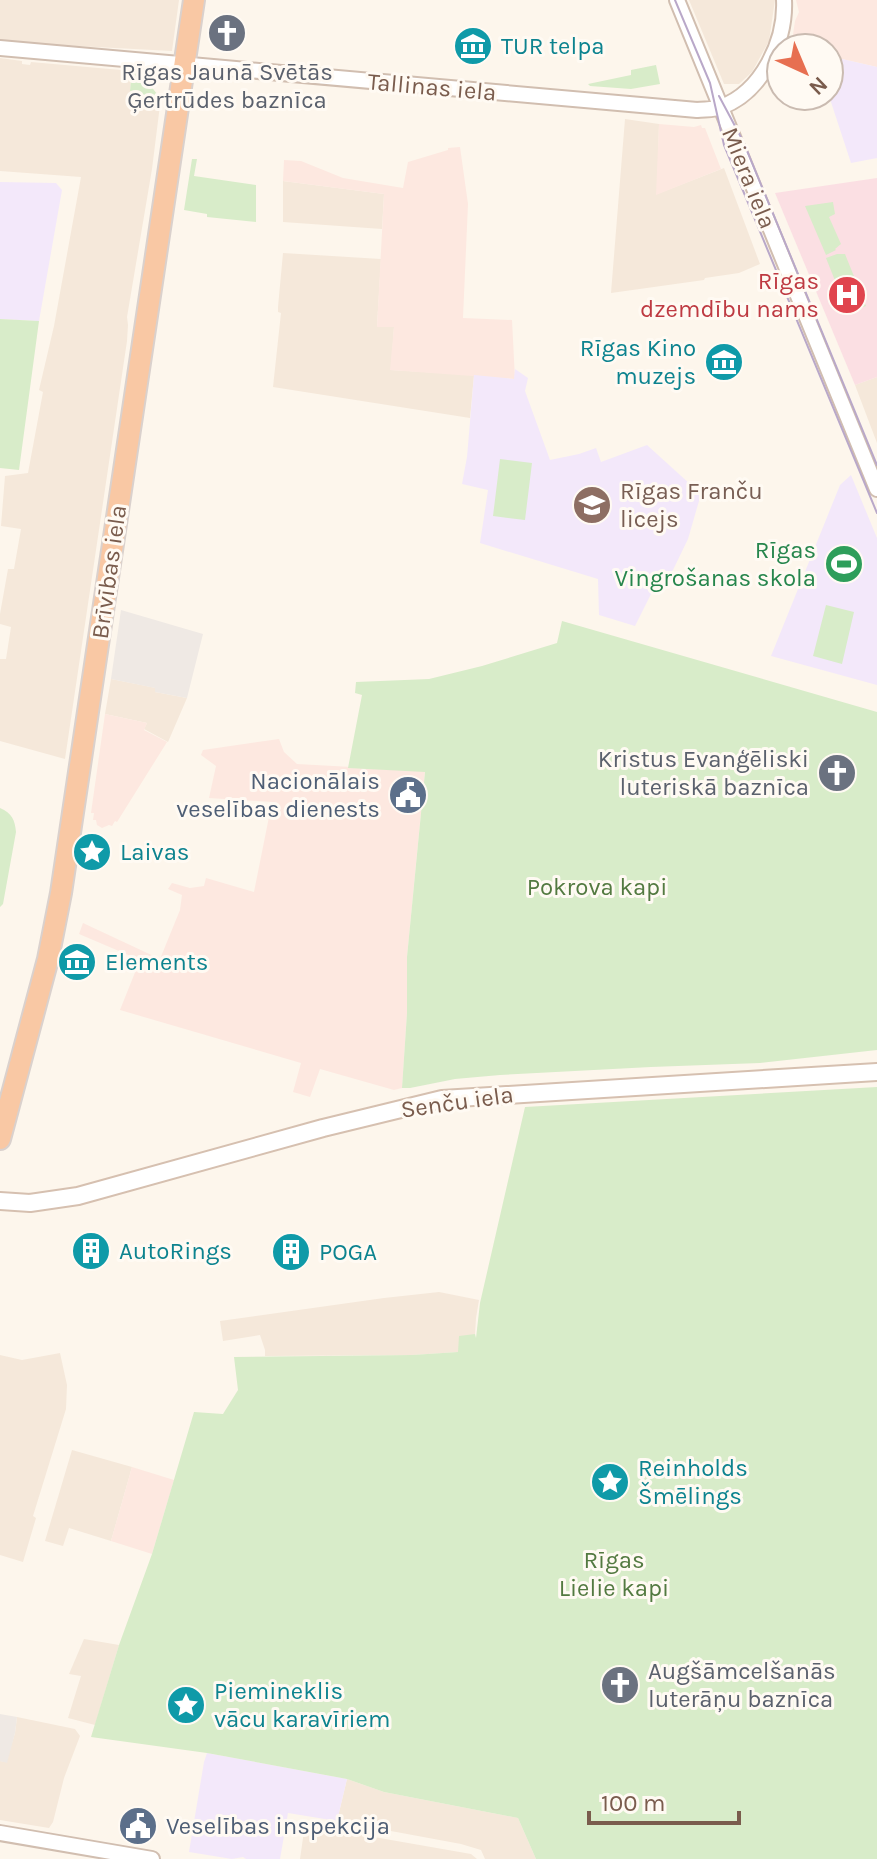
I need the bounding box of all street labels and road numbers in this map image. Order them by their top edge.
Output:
street label: Tallinas iela [366,67,498,107]
street label: Miera iela [716,123,782,233]
street label: Brīvības iela [86,503,132,641]
street label: Senču iela [399,1080,515,1124]

